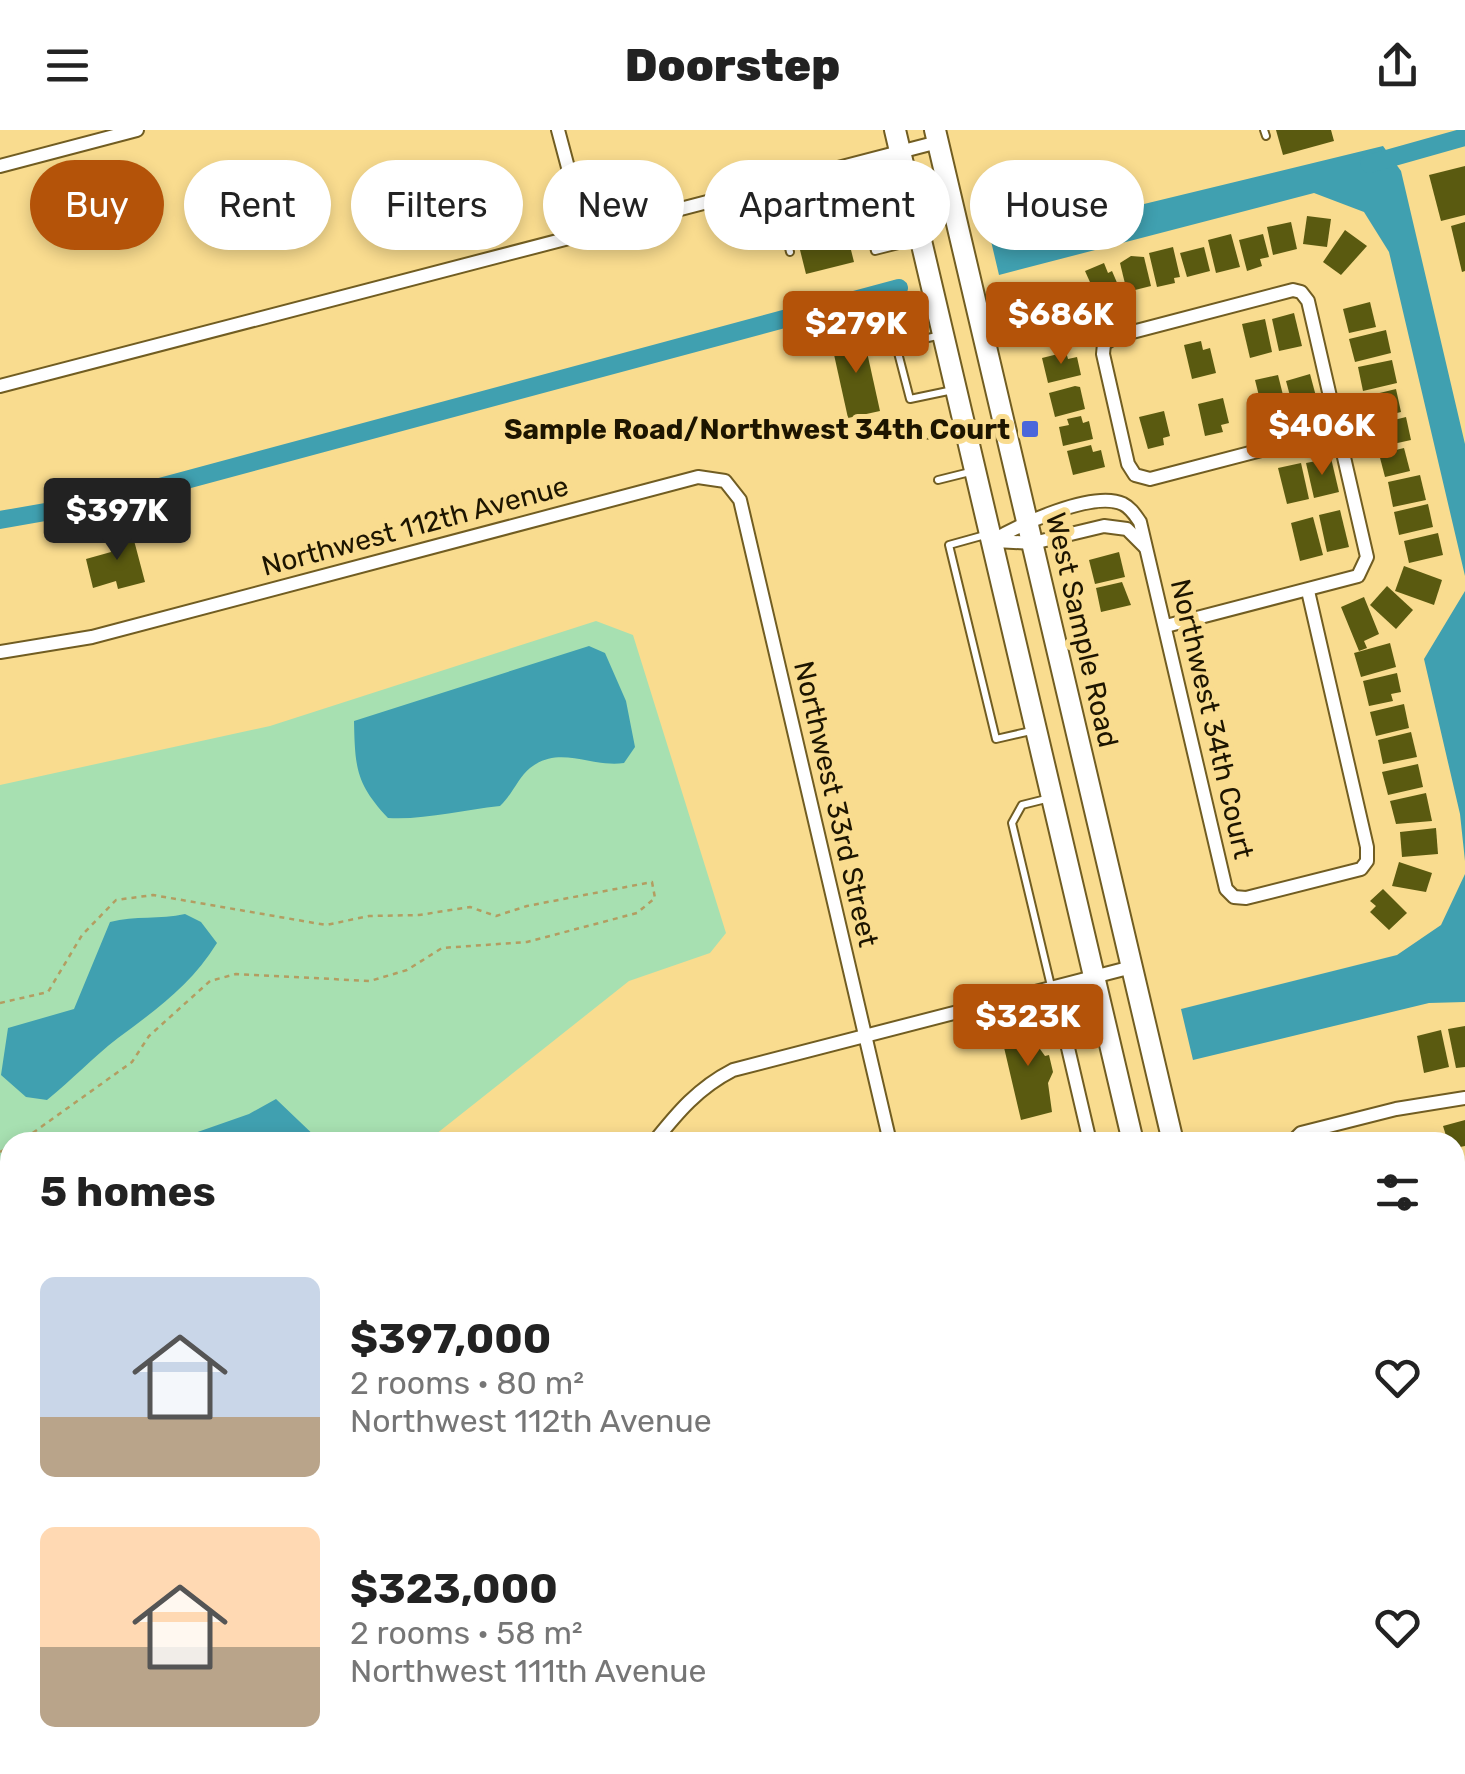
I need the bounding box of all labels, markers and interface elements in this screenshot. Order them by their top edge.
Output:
icon: menu [40,38,95,93]
icon: share [1370,38,1425,93]
text: Doorstep [625,39,840,92]
chip: Buy [30,160,164,250]
chip: Rent [184,160,331,250]
chip: Filters [351,160,523,250]
chip: New [543,160,684,250]
chip: Apartment [704,160,950,250]
chip: House [970,160,1144,250]
pin: $686K [991,282,1131,367]
pin: $279K [786,291,926,376]
text: $686K [1008,295,1114,333]
text: $279K [805,304,907,342]
pin: $406K [1252,393,1392,478]
text: $406K [1268,406,1376,444]
place label: Sample Road/Northwest 34th Court [504,413,1010,446]
marker: Sample Road/Northwest 34th Court [1019,418,1041,440]
street label: Northwest 112th Avenue [258,469,572,583]
pin: $397K [47,478,187,563]
text: $397K [66,491,168,529]
street label: West Sample Road [1039,509,1125,751]
street label: Northwest 34th Court [1164,576,1260,862]
street label: Northwest 33rd Street [787,658,885,950]
pin: $323K [958,984,1098,1069]
text: $323K [975,997,1081,1035]
icon: filters [1370,1165,1425,1220]
text: 5 homes [40,1167,216,1217]
text: $397,000 [350,1314,551,1364]
icon: home [120,1317,240,1437]
icon: heart [1370,1350,1425,1405]
text: 2 rooms · 80 m² [350,1364,584,1402]
text: Northwest 112th Avenue [350,1402,712,1440]
text: $323,000 [350,1564,558,1614]
icon: home [120,1567,240,1687]
icon: heart [1370,1600,1425,1655]
text: 2 rooms · 58 m² [350,1614,583,1652]
text: Northwest 111th Avenue [350,1652,707,1690]

